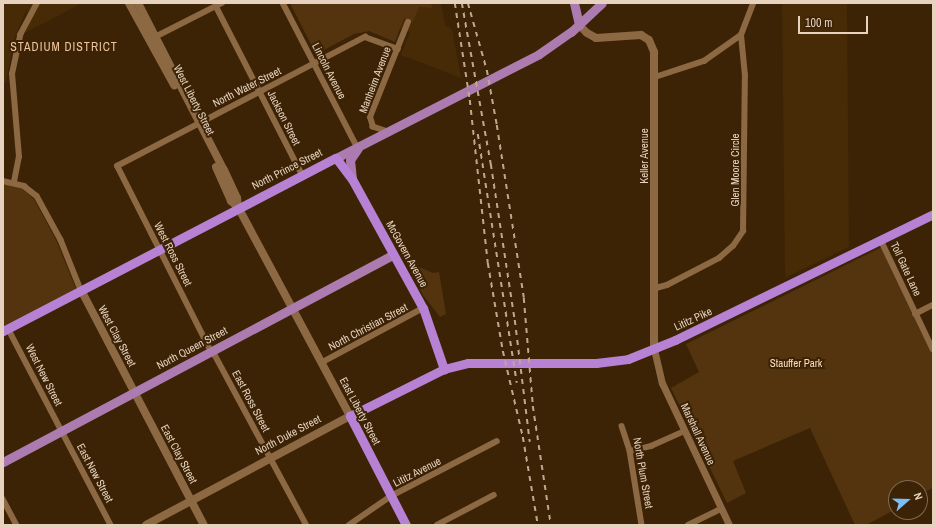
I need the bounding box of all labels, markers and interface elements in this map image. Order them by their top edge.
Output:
scale bar [800,8,870,34]
text: 100 m [805,15,832,31]
street label: Lincoln Avenue [309,40,349,102]
district label: STADIUM DISTRICT [10,41,118,55]
street label: Manheim Avenue [356,45,394,115]
street label: West Liberty Street [171,63,217,137]
street label: North Water Street [211,64,283,110]
street label: Jackson Street [265,88,303,148]
street label: Keller Avenue [637,128,651,184]
street label: Glen Moore Circle [728,133,742,207]
street label: North Prince Street [250,146,324,192]
street label: McGovern Avenue [383,218,431,290]
street label: West Ross Street [151,220,195,288]
street label: Toll Gate Lane [888,240,924,298]
street label: North Christian Street [326,301,410,353]
street label: West Clay Street [95,303,139,369]
street label: Lititz Pike [672,305,714,333]
street label: North Queen Street [154,324,230,372]
street label: West New Street [23,342,65,408]
park label: Stauffer Park [770,356,822,370]
street label: East Ross Street [229,368,273,434]
street label: East Liberty Street [337,375,383,447]
street label: Marshall Avenue [678,401,718,467]
street label: North Duke Street [253,412,323,458]
street label: East Clay Street [158,422,200,486]
street label: North Plum Street [630,437,656,509]
street label: East New Street [74,441,116,505]
street label: Lititz Avenue [391,454,443,490]
north arrow [888,480,928,520]
text: N [911,491,926,502]

